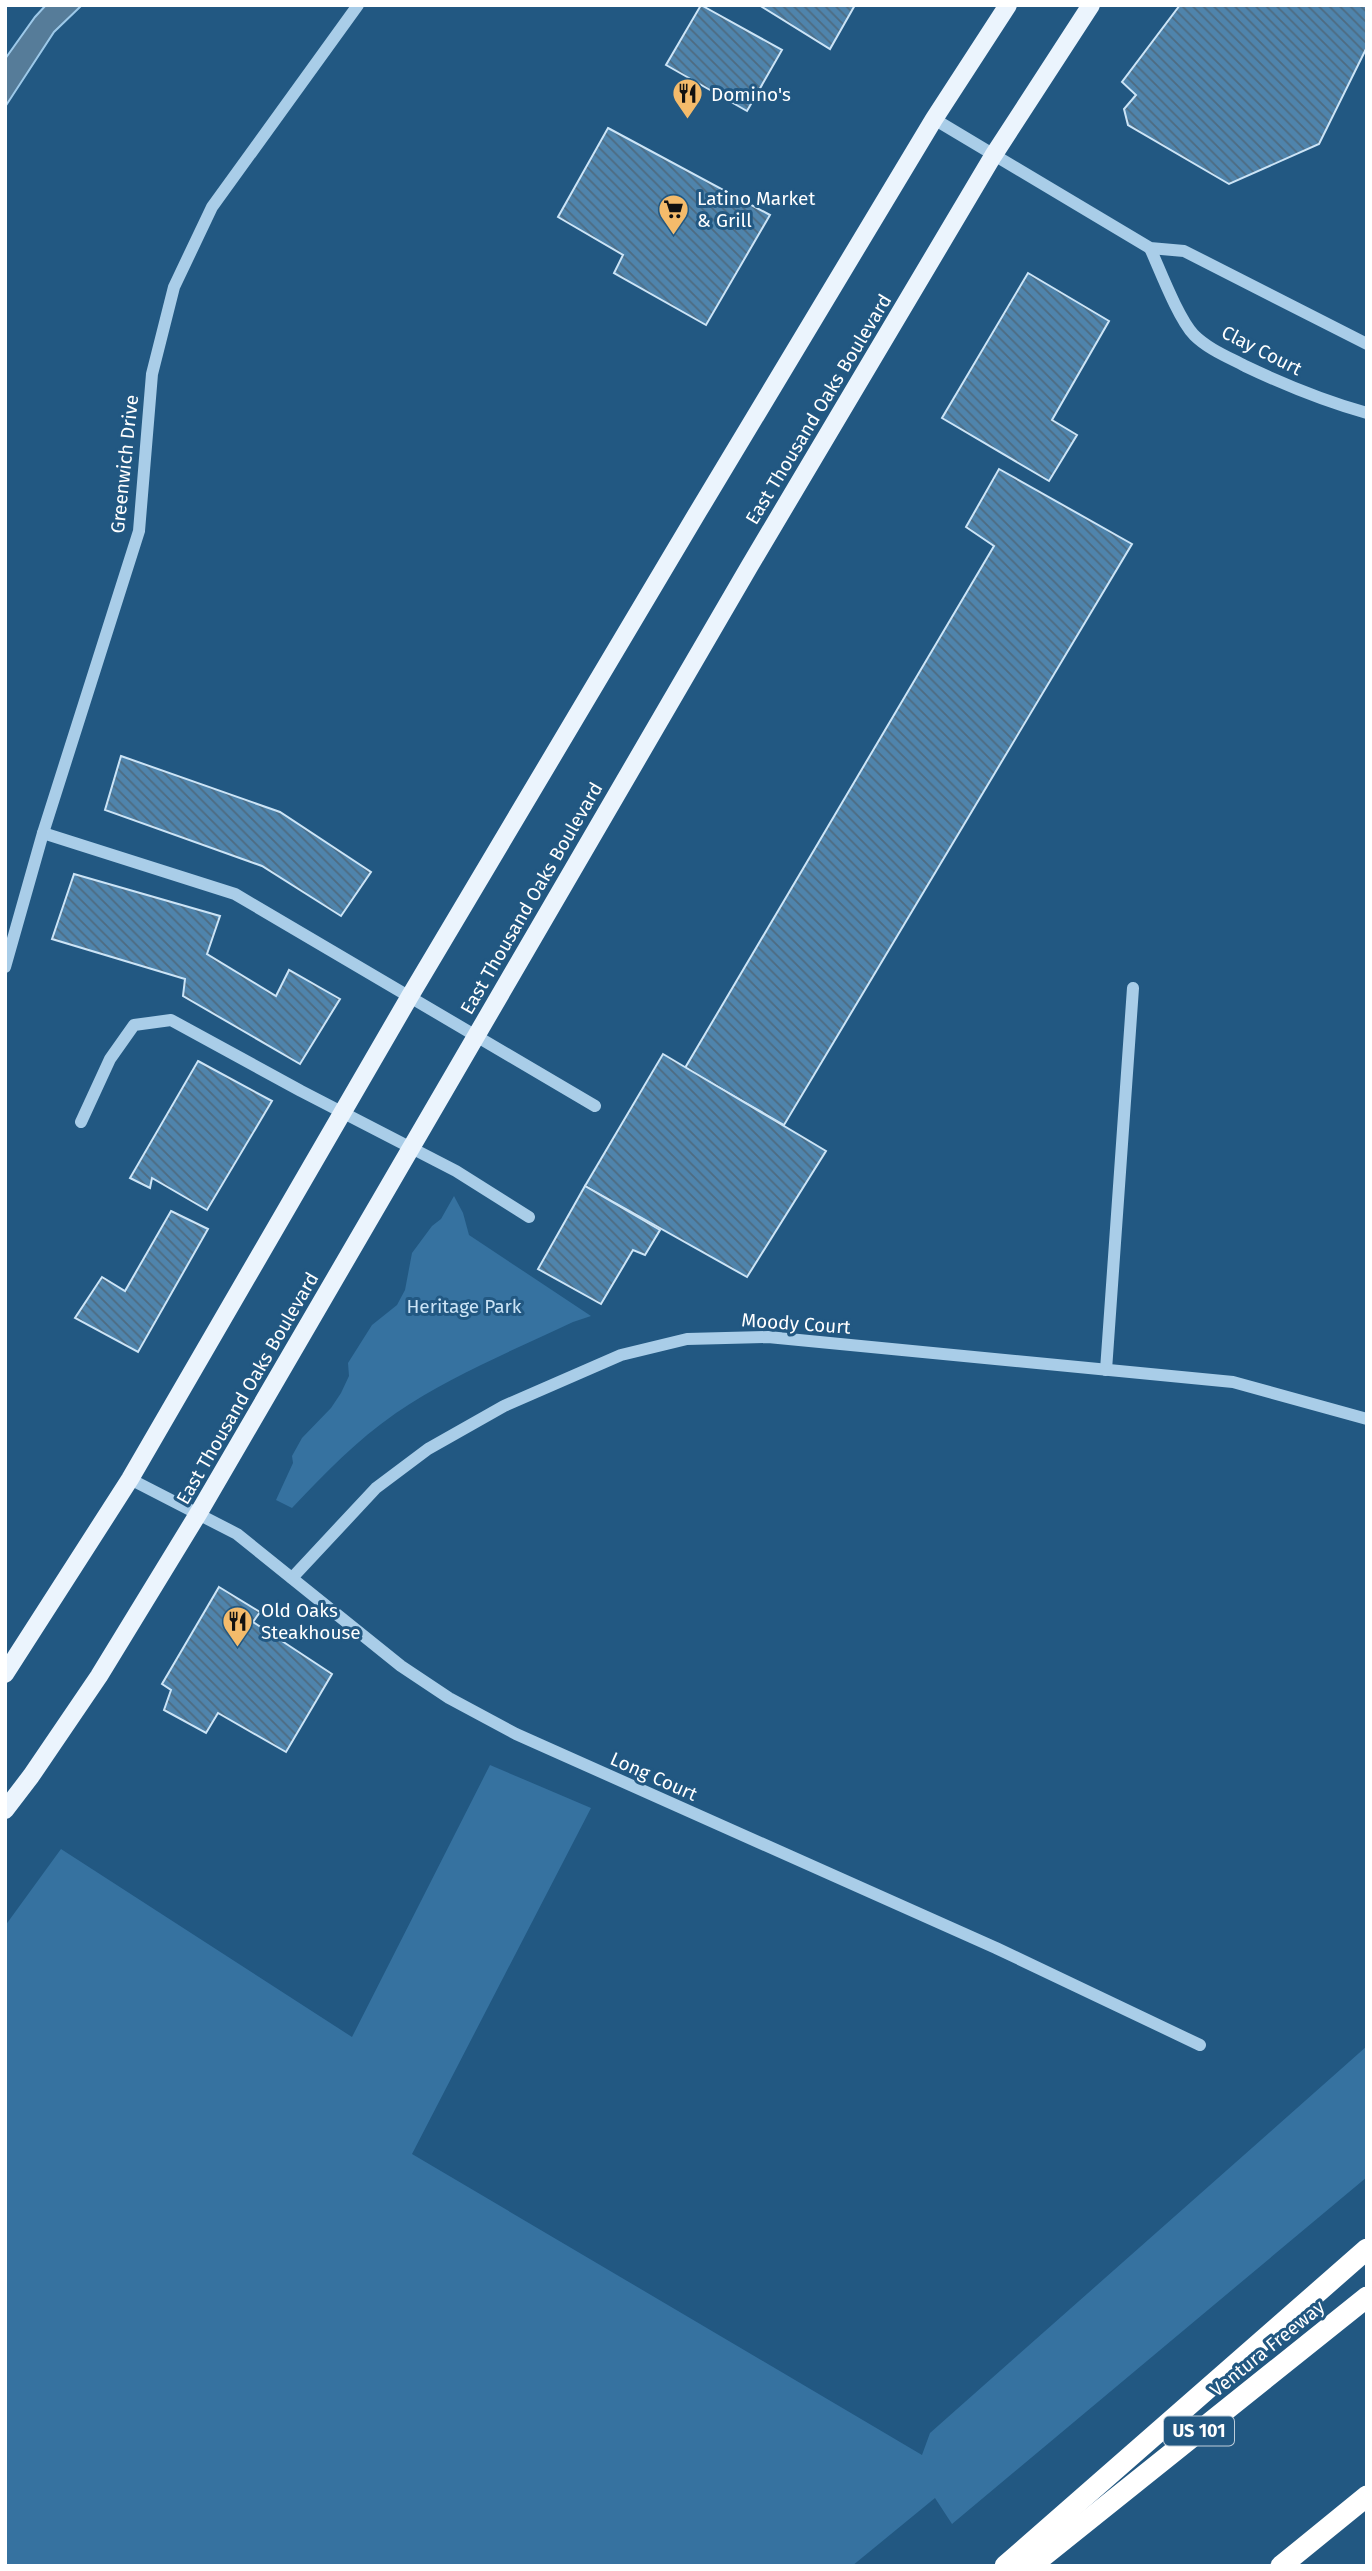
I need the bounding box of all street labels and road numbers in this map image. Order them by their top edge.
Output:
street label: East Thousand Oaks Boulevard [741,290,896,528]
street label: Clay Court [1218,320,1306,380]
street label: Greenwich Drive [106,394,143,535]
street label: East Thousand Oaks Boulevard [455,778,607,1018]
street label: East Thousand Oaks Boulevard [171,1268,323,1508]
street label: Moody Court [741,1308,851,1339]
street label: Long Court [607,1747,701,1806]
street label: Ventura Freeway [1205,2295,1330,2402]
road number: US 101 [1164,2416,1234,2446]

